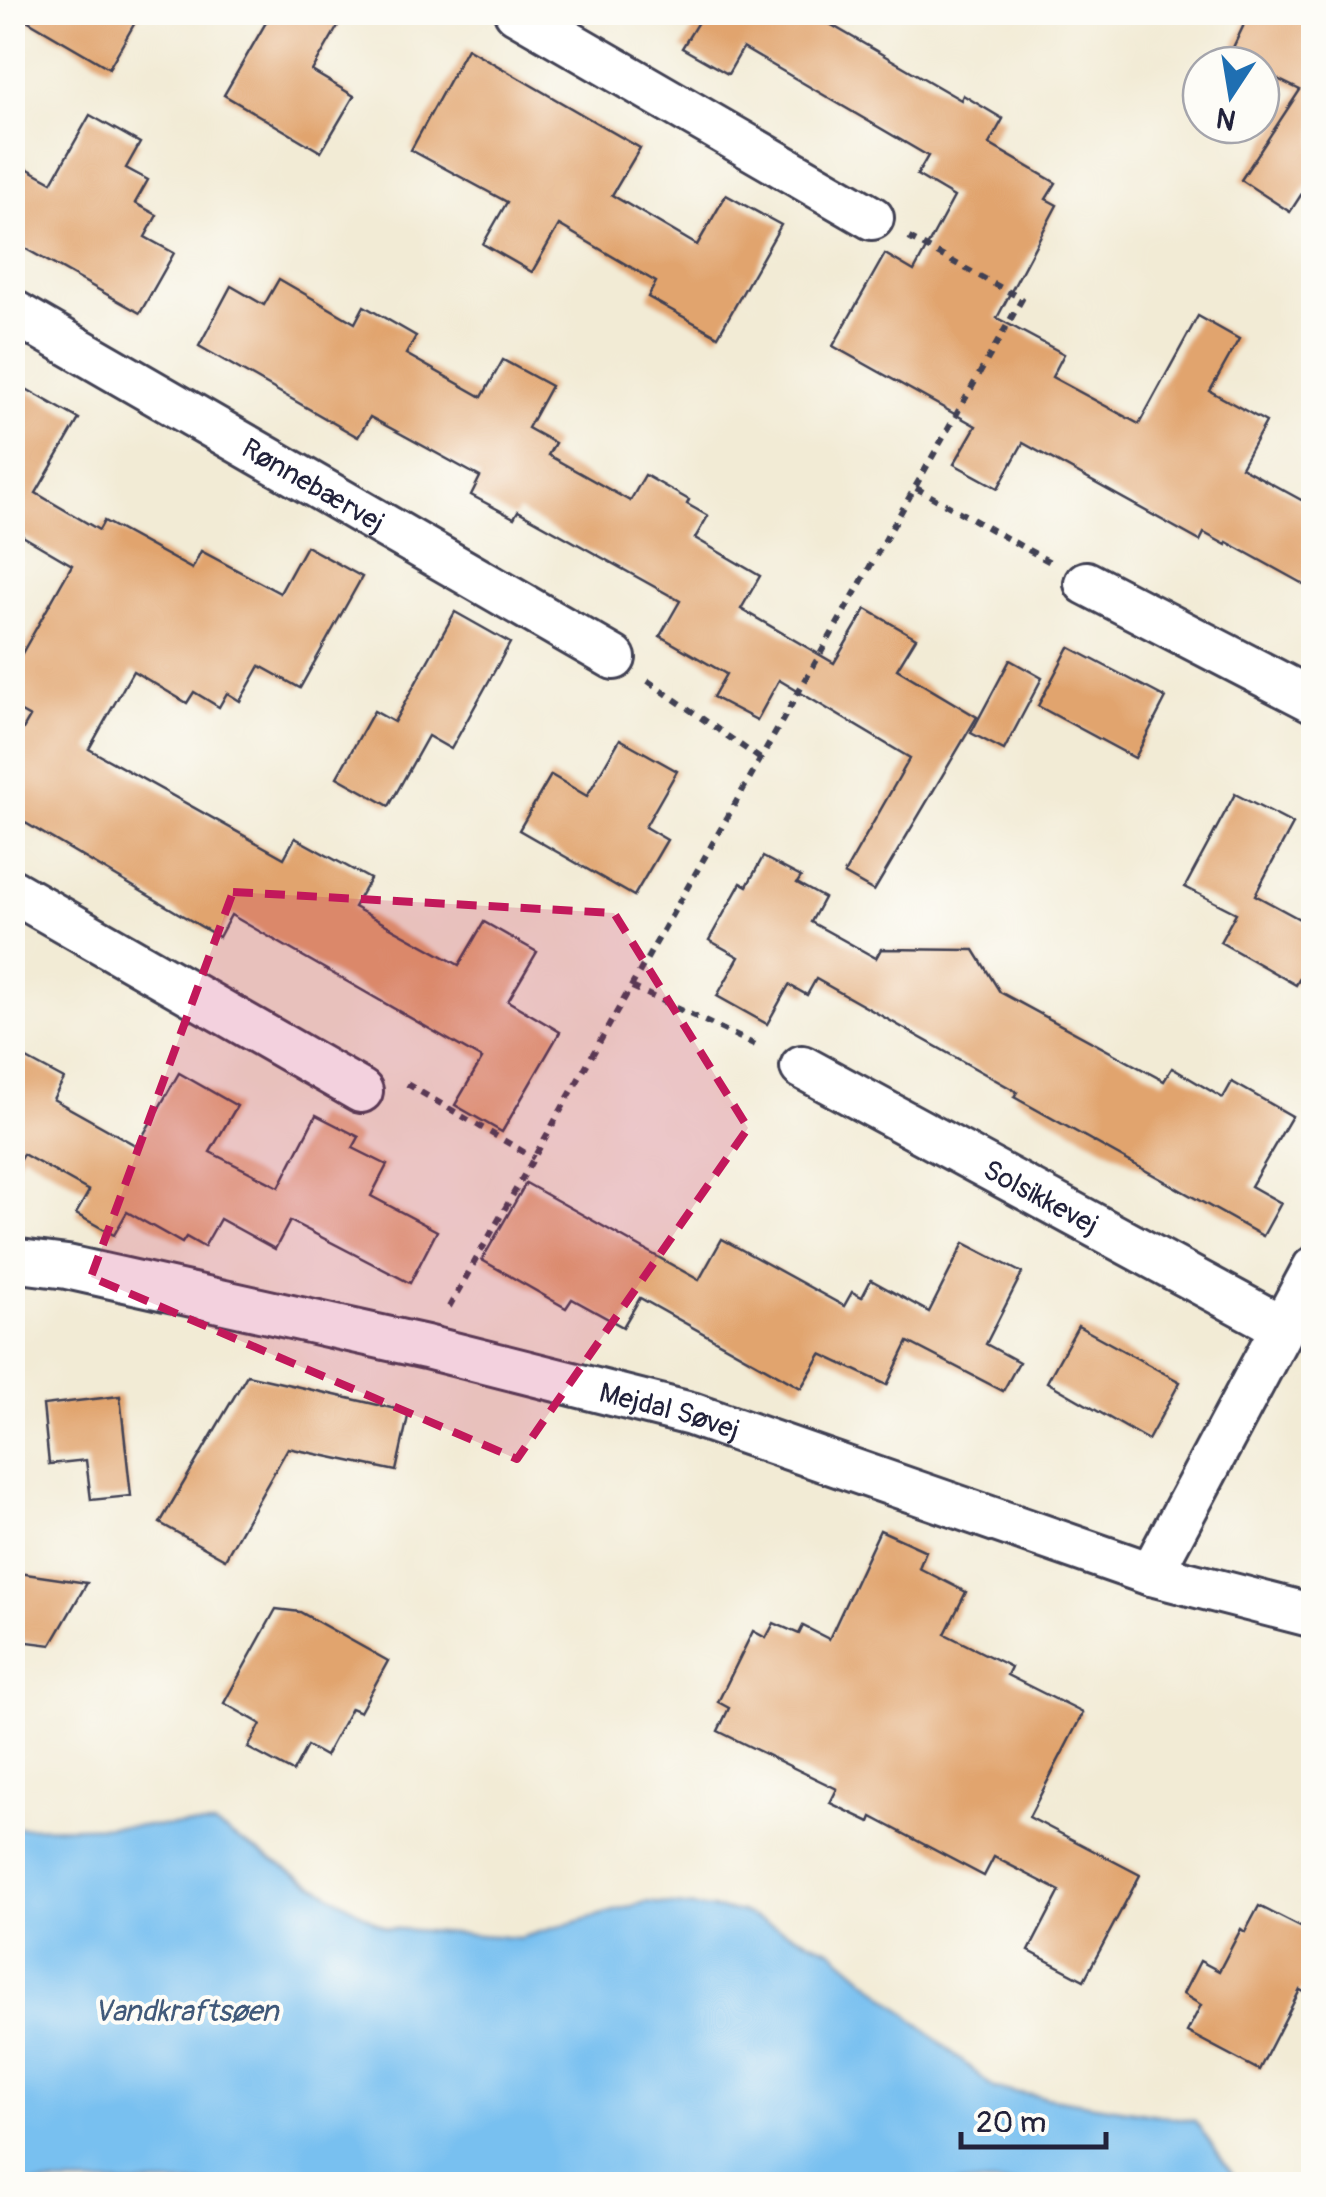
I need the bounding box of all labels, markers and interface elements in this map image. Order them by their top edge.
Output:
north arrow [1181,45,1281,145]
text: N [1213,99,1239,137]
street label: Rønnebærvej [235,431,390,541]
street label: Solsikkevej [977,1153,1104,1243]
street label: Mejdal Søvej [596,1376,744,1449]
water label: Vandkraftsøen [94,1993,280,2030]
scale bar [961,2087,1106,2149]
text: 20 m [976,2104,1046,2141]

